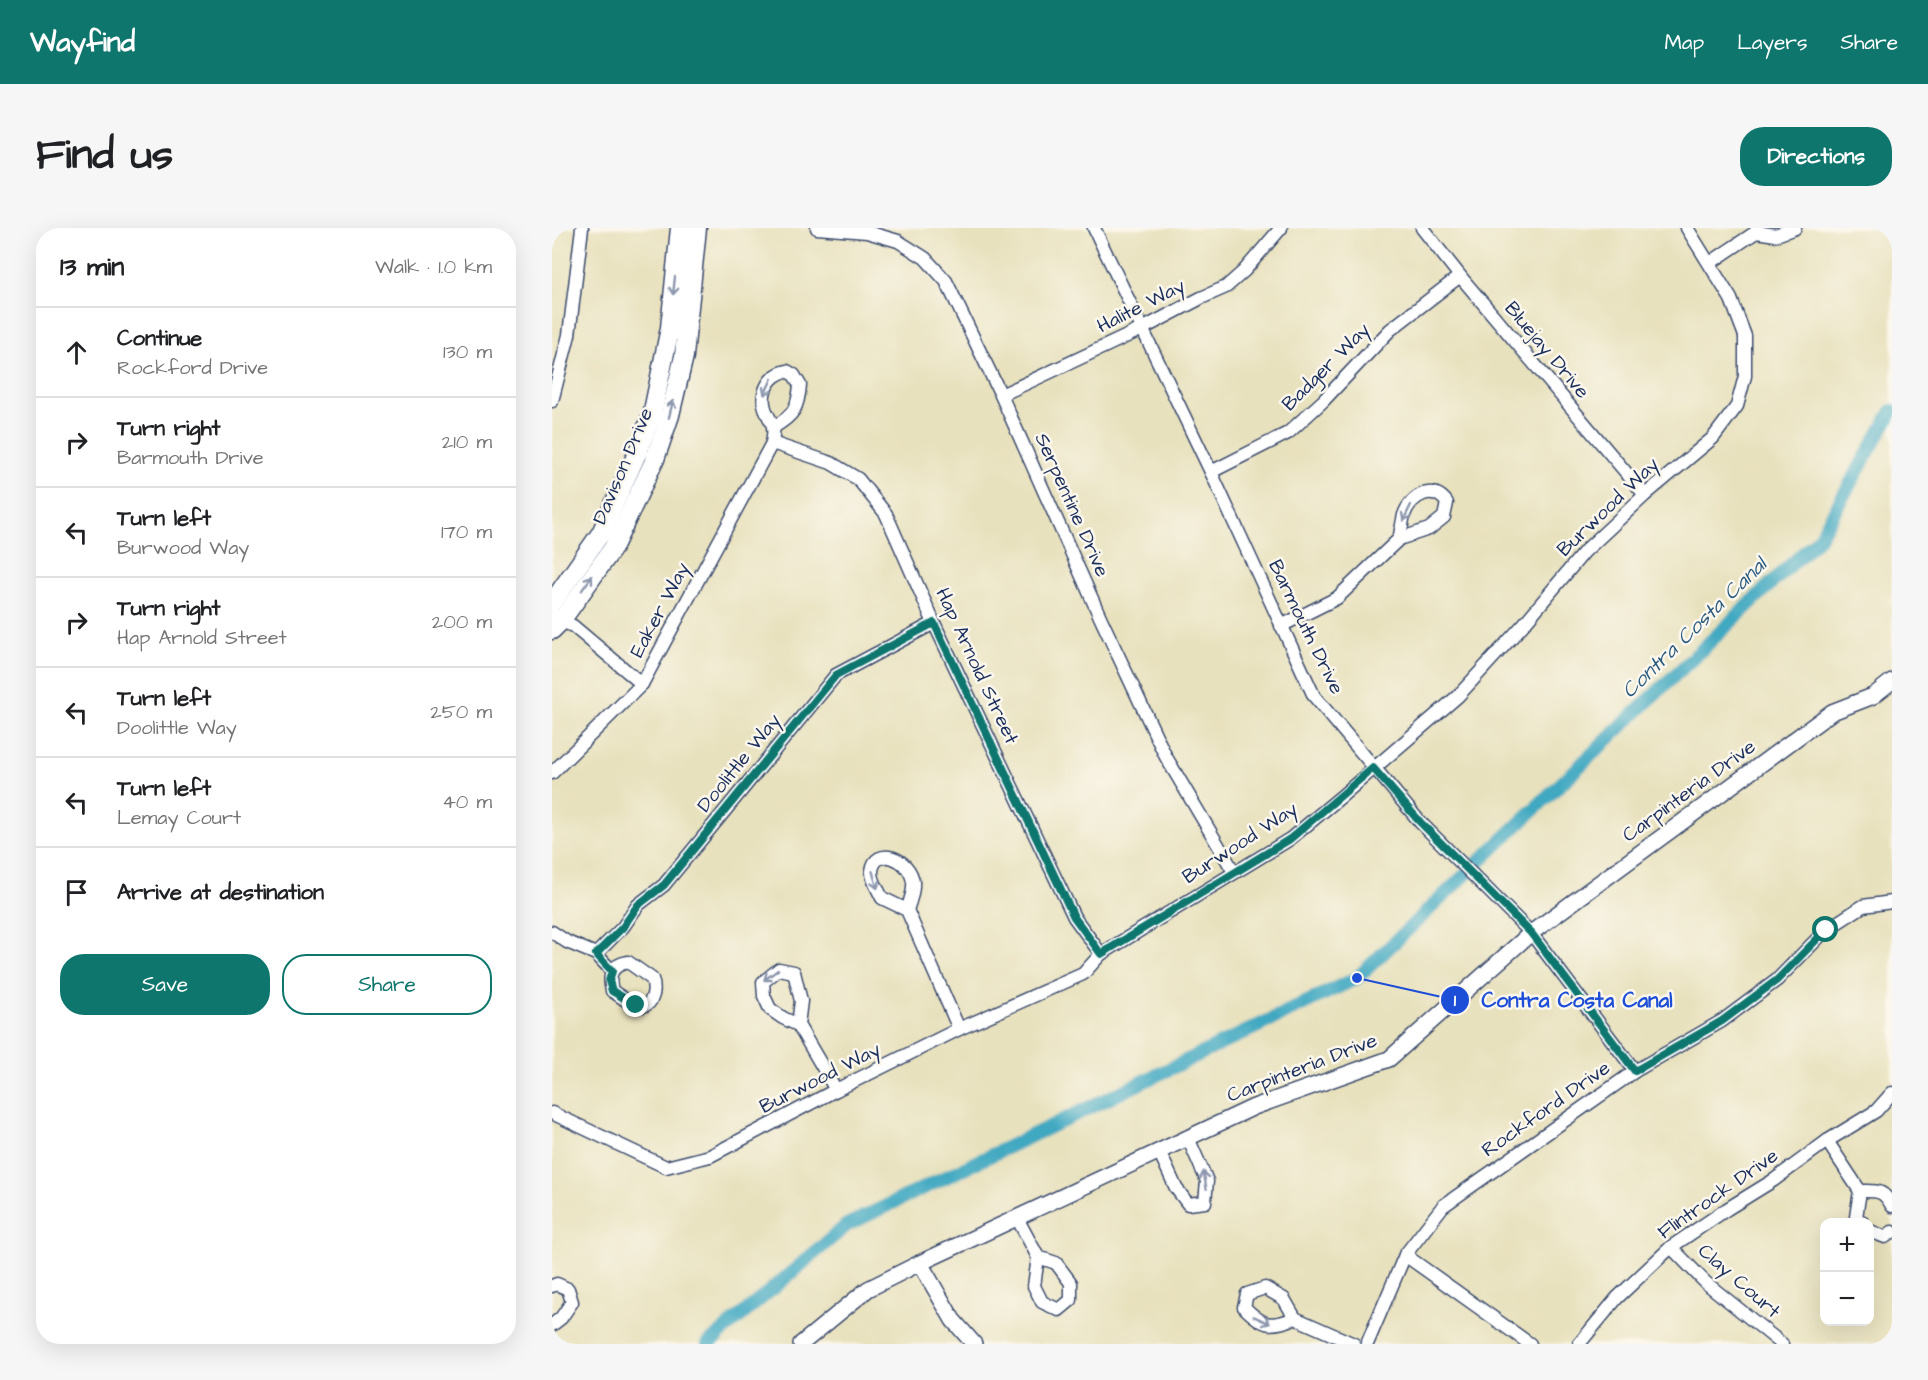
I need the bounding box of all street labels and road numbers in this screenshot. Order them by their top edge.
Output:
street label: Halite Way [1092,272,1190,341]
street label: Bluejay Drive [1497,295,1596,405]
street label: Badger Way [1276,317,1377,418]
street label: Davison Drive [586,403,660,529]
street label: Serpentine Drive [1028,429,1116,582]
street label: Burwood Way [1551,451,1666,564]
street label: Barmouth Drive [1261,555,1351,699]
street label: Eaker Way [623,557,698,663]
street label: Hap Arnold Street [928,583,1026,749]
street label: Doolittle Way [690,708,788,819]
street label: Carpinteria Drive [1616,733,1762,849]
street label: Burwood Way [1177,795,1304,892]
street label: Carpinteria Drive [1223,1026,1381,1110]
street label: Burwood Way [755,1035,886,1121]
street label: Rockford Drive [1476,1054,1616,1164]
street label: Flintrock Drive [1652,1142,1784,1246]
street label: Clay Court [1691,1237,1786,1326]

